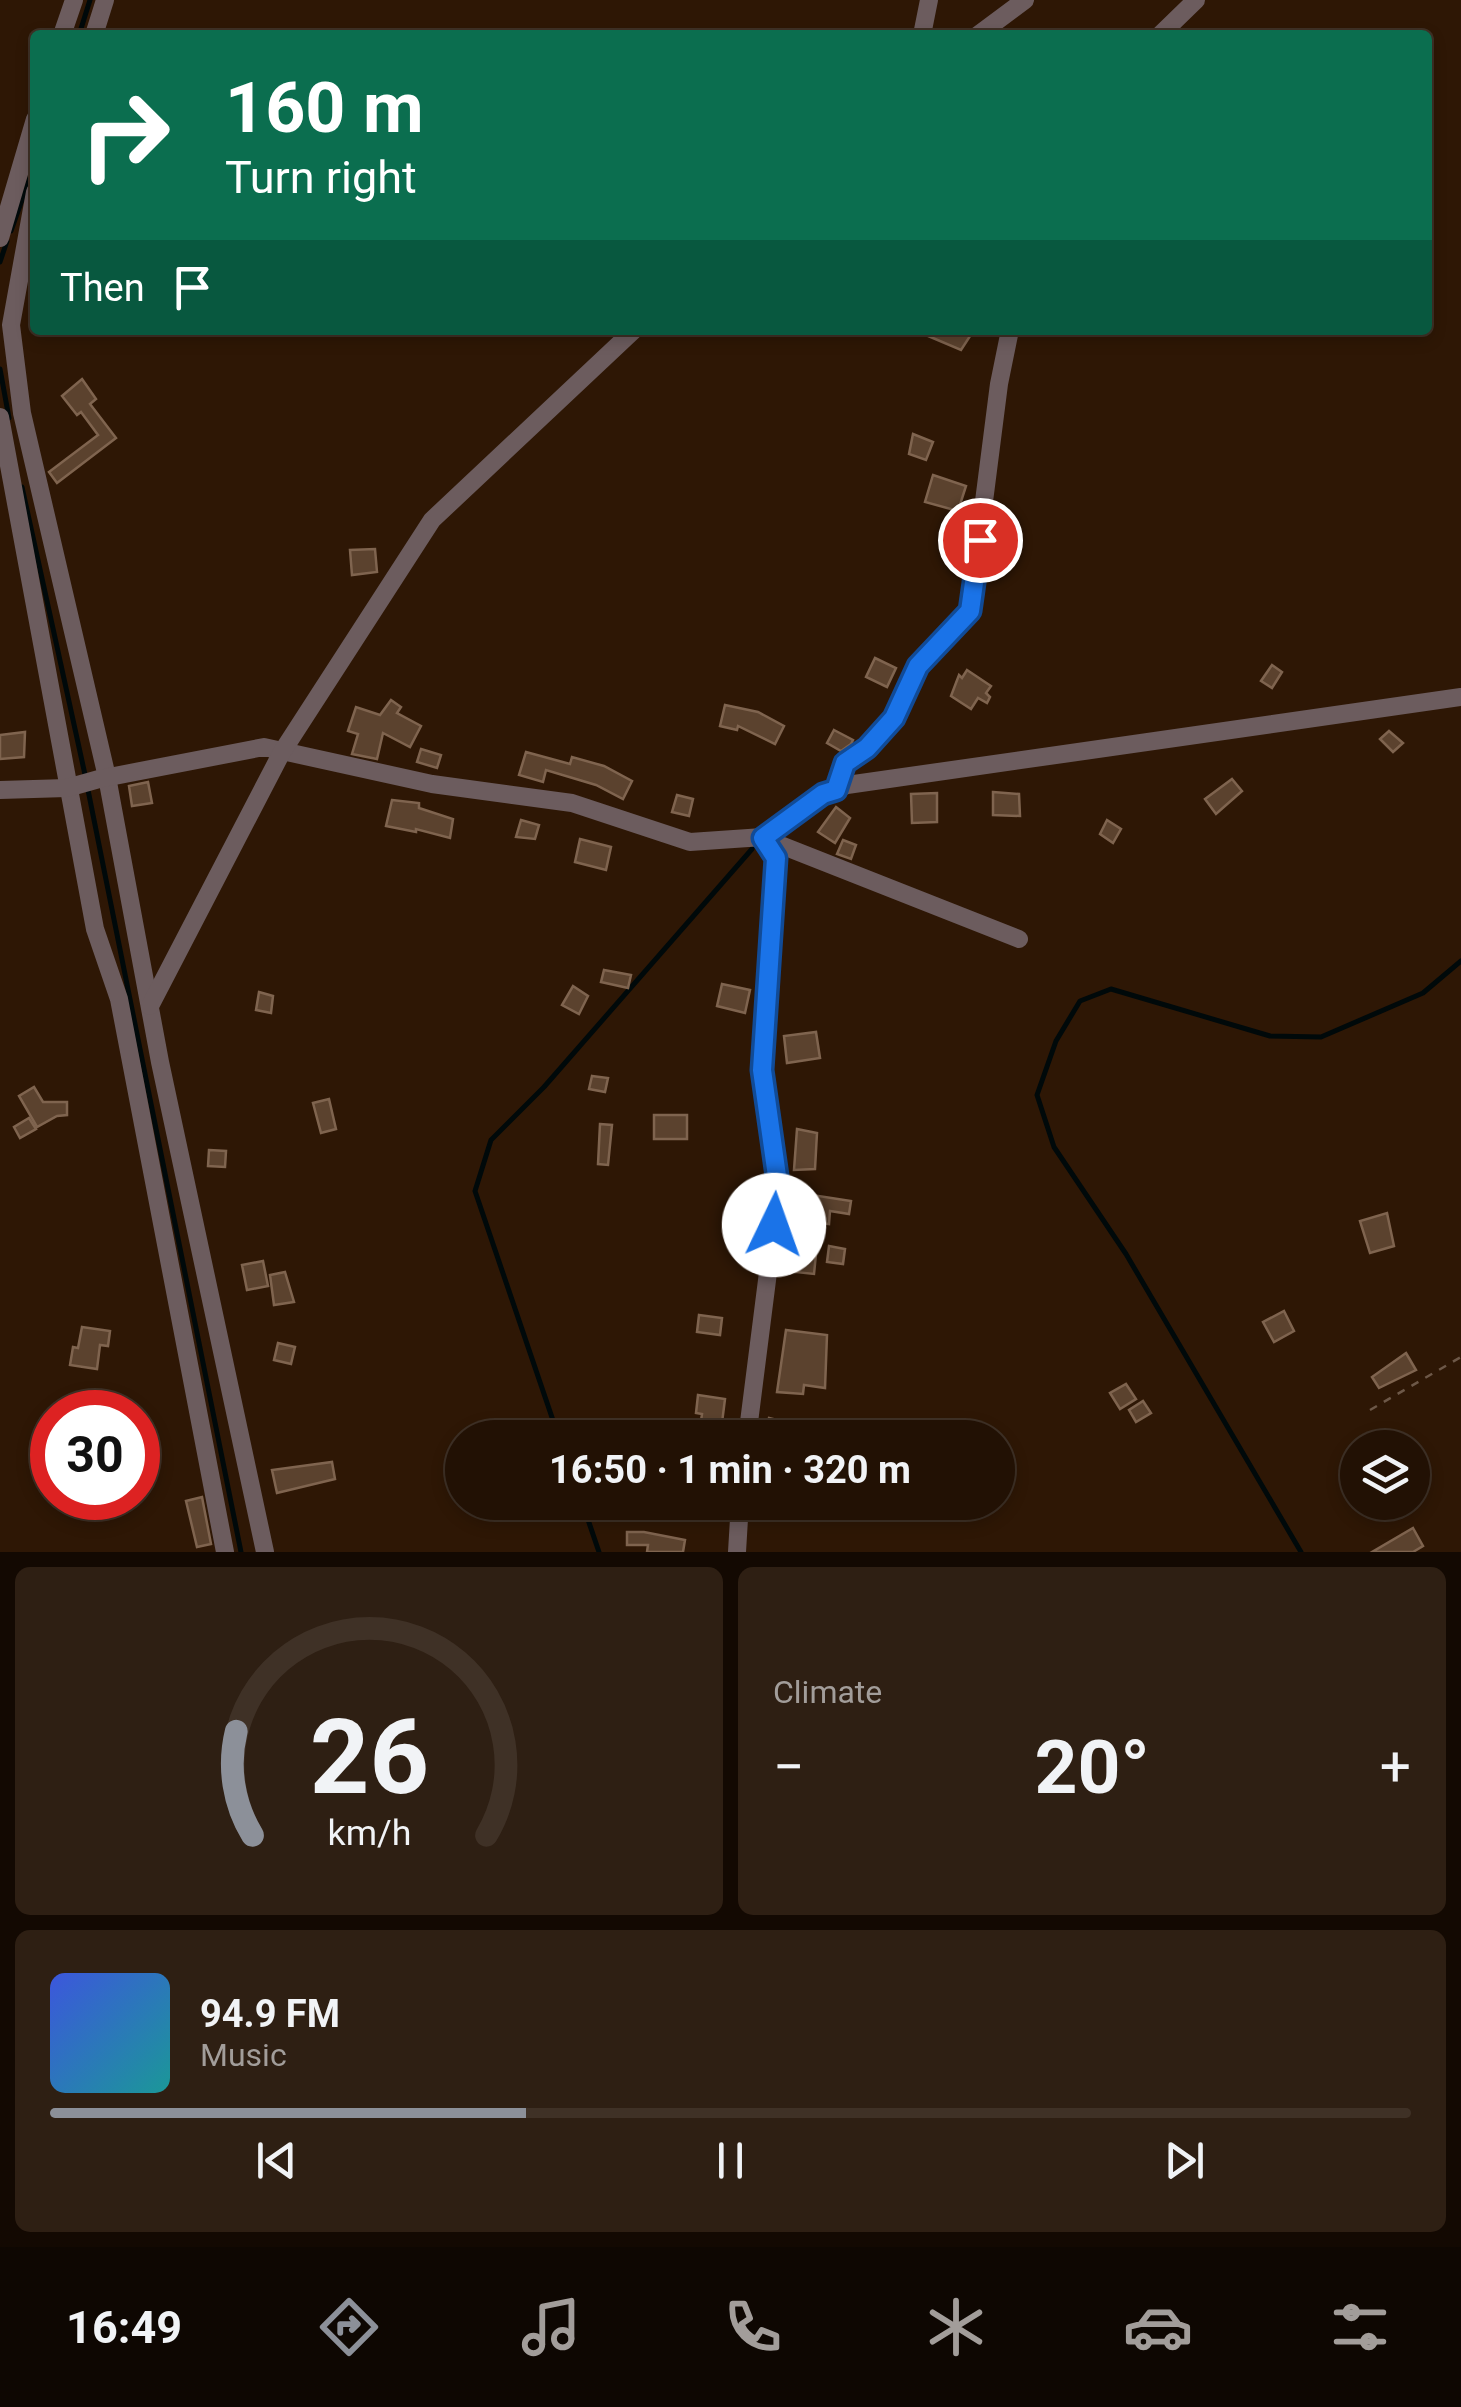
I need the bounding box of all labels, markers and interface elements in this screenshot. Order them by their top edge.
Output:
text: 160 m [225,67,424,149]
icon: right [60,70,190,200]
text: Turn right [225,151,417,204]
icon: arrive [165,260,220,315]
text: Then [60,266,145,310]
pin [938,498,1023,583]
icon: arrive [953,513,1008,568]
position arrow [722,1173,826,1277]
speed limit sign: 30 [30,1390,160,1520]
map controls [1340,1430,1430,1520]
button: layers [1340,1430,1430,1520]
text: 16:50 · 1 min · 320 m [549,1448,911,1492]
text: Climate [773,1673,882,1711]
text: 26 [309,1697,429,1818]
text: 20° [1034,1723,1150,1811]
text: − [773,1735,804,1799]
text: + [1380,1735,1411,1799]
text: km/h [327,1812,411,1854]
text: 94.9 FM [200,1992,340,2036]
text: Music [200,2036,287,2074]
icon: previous [249,2133,304,2188]
icon: pause [703,2133,758,2188]
icon: next [1157,2133,1212,2188]
icon: directions [314,2292,384,2362]
icon: music [516,2292,586,2362]
icon: phone [718,2292,788,2362]
icon: climate [921,2292,991,2362]
icon: car [1123,2292,1193,2362]
icon: filters [1325,2292,1395,2362]
text: 16:49 [66,2301,182,2354]

